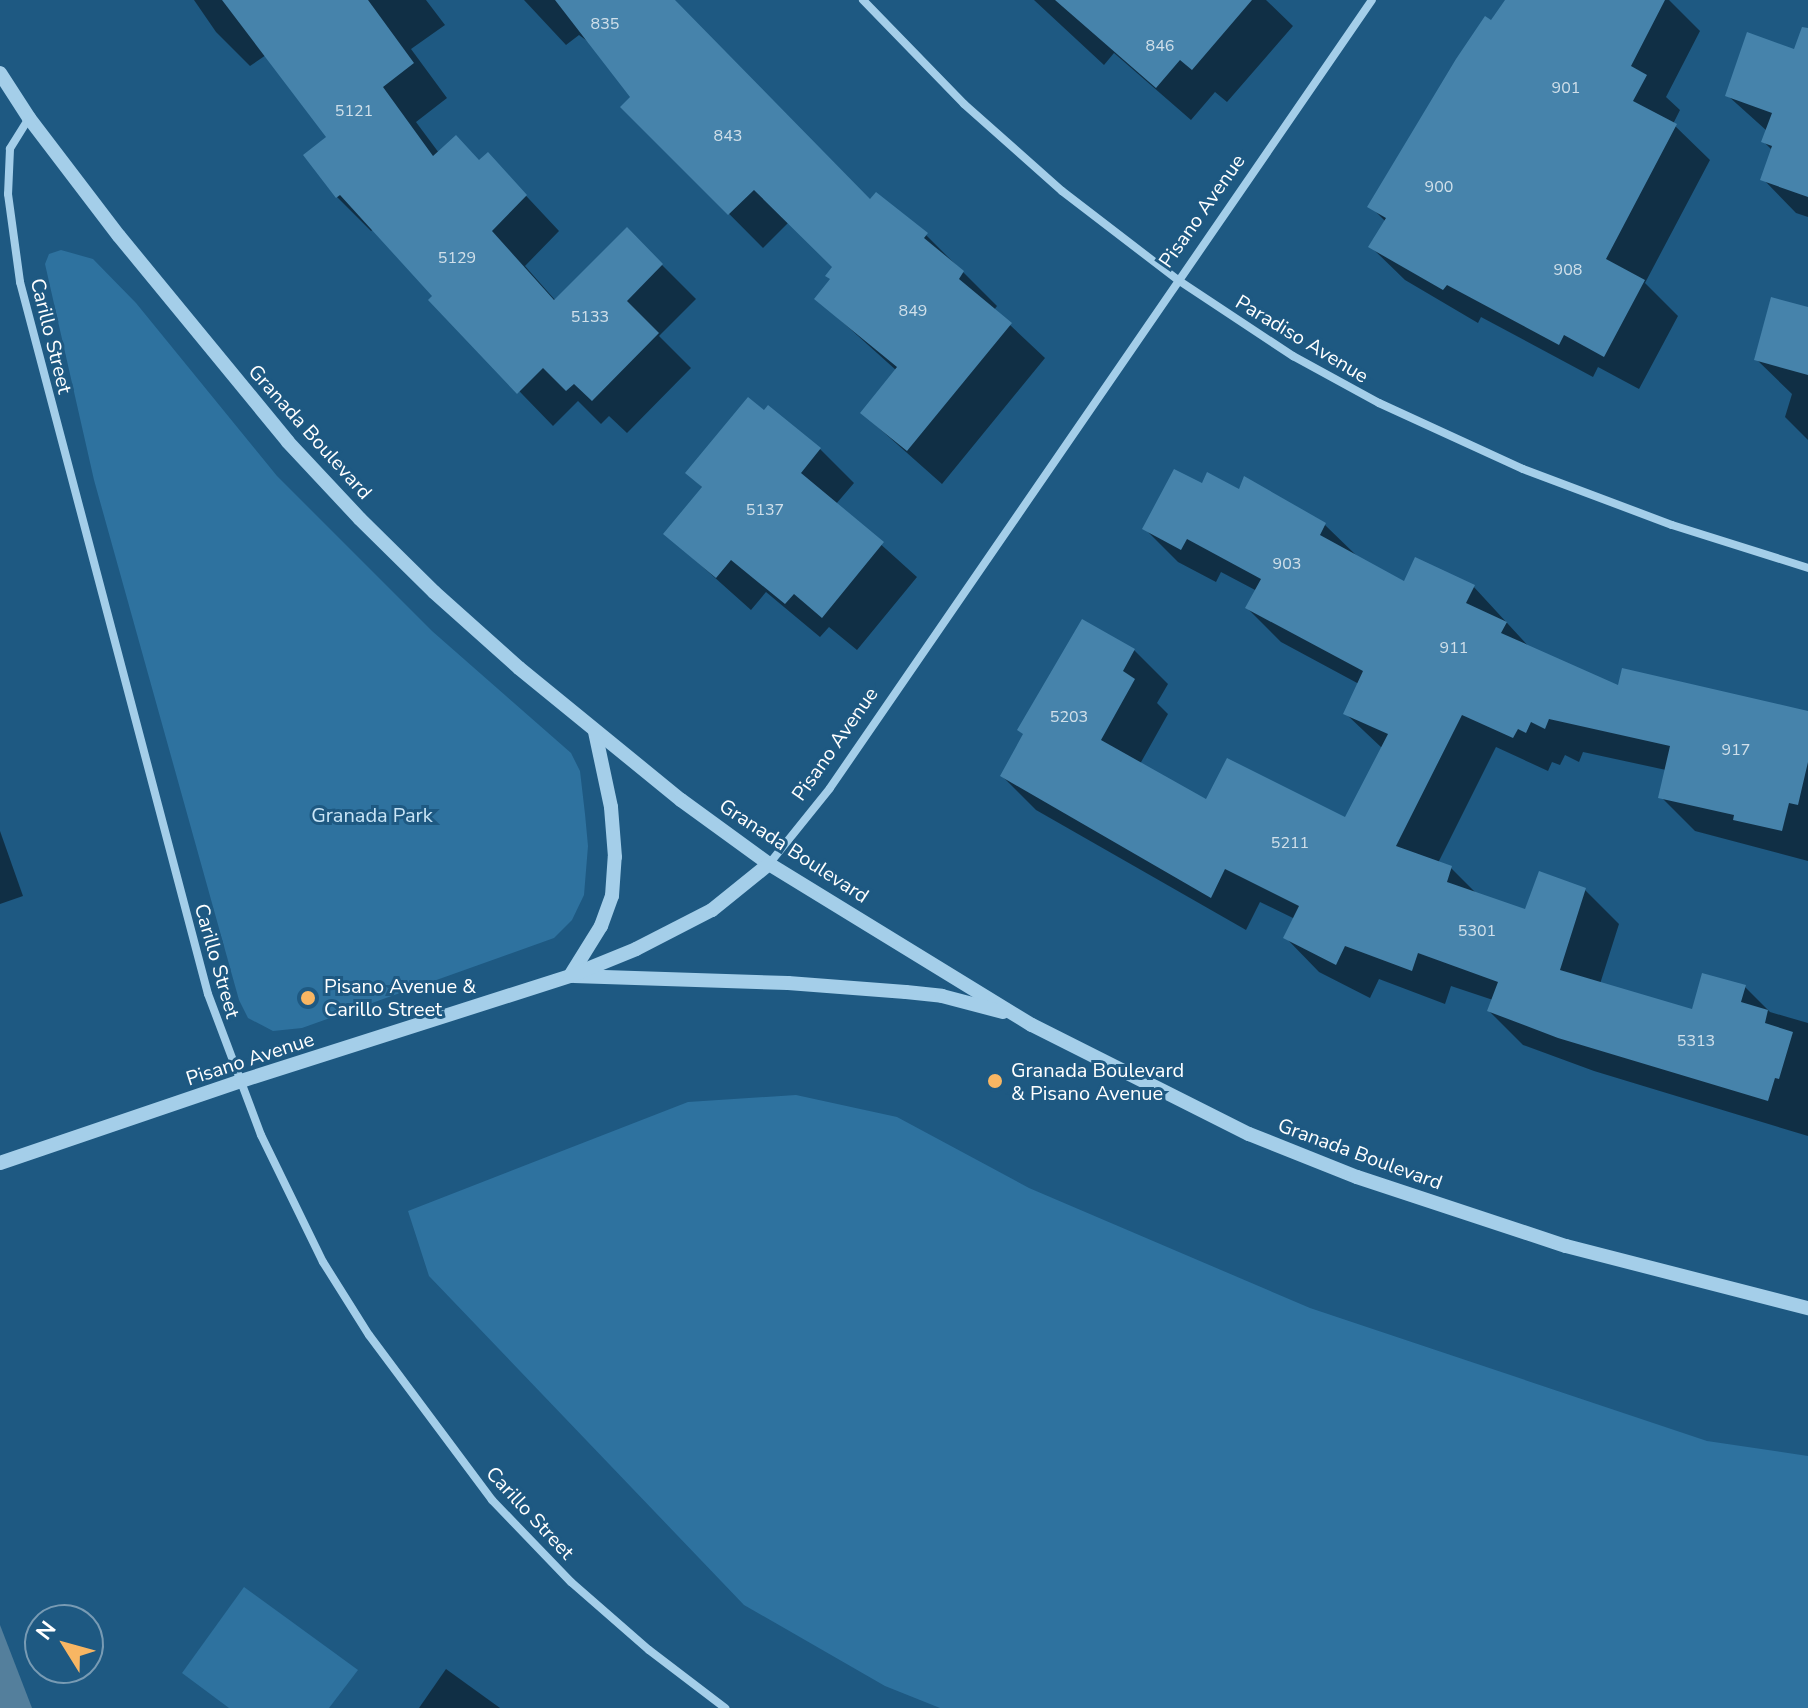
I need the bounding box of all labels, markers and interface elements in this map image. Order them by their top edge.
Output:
house number: 835 [591,14,619,34]
house number: 846 [1146,36,1174,56]
house number: 901 [1552,78,1580,98]
house number: 5121 [335,101,373,121]
house number: 843 [714,126,742,146]
street label: Pisano Avenue [1154,150,1250,272]
house number: 900 [1425,177,1453,197]
house number: 5129 [438,248,476,268]
house number: 908 [1554,260,1582,280]
street label: Carillo Street [25,276,77,396]
street label: Paradiso Avenue [1231,290,1373,388]
house number: 849 [899,301,927,321]
house number: 5133 [571,307,609,327]
street label: Granada Boulevard [243,360,377,504]
house number: 5137 [746,500,784,520]
house number: 903 [1273,554,1301,574]
house number: 911 [1440,638,1468,658]
street label: Pisano Avenue [787,683,883,805]
house number: 5203 [1050,707,1088,727]
house number: 917 [1722,740,1750,760]
street label: Granada Boulevard [715,794,873,908]
park label: Granada Park [311,803,433,827]
house number: 5211 [1271,833,1309,853]
street label: Carillo Street [189,901,245,1021]
house number: 5301 [1458,921,1496,941]
place label: Pisano Avenue & Carillo Street [324,974,476,1021]
marker: Pisano Avenue & Carillo Street [299,989,317,1007]
street label: Pisano Avenue [183,1027,317,1091]
house number: 5313 [1677,1031,1715,1051]
place label: Granada Boulevard & Pisano Avenue [1011,1058,1184,1105]
marker: Granada Boulevard & Pisano Avenue [986,1072,1004,1090]
street label: Granada Boulevard [1275,1113,1445,1195]
street label: Carillo Street [481,1462,579,1564]
north arrow [24,1604,104,1684]
text: N [29,1615,63,1646]

